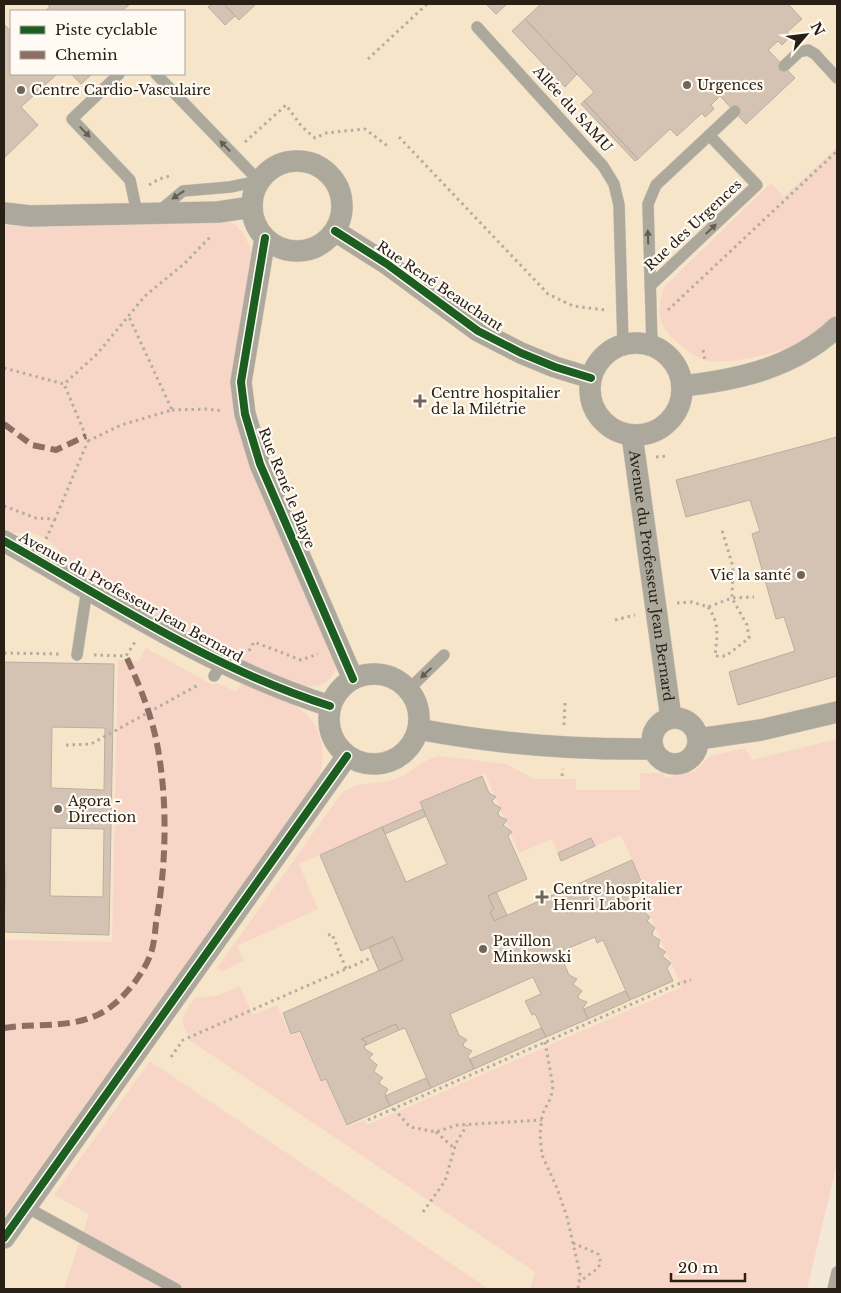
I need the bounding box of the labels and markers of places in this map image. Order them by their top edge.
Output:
place label: Urgences [697,76,763,94]
marker: Urgences [681,79,693,91]
place label: Centre Cardio-Vasculaire [31,81,211,99]
marker: Centre Cardio-Vasculaire [15,84,27,96]
place label: Centre hospitalier de la Milétrie [431,384,561,418]
marker: Centre hospitalier de la Milétrie [413,394,427,408]
place label: Vie la santé [709,566,791,584]
marker: Vie la santé [795,569,807,581]
place label: Agora - Direction [67,792,136,826]
marker: Agora - Direction [52,803,64,815]
place label: Centre hospitalier Henri Laborit [553,880,683,914]
marker: Centre hospitalier Henri Laborit [535,890,549,904]
place label: Pavillon Minkowski [493,932,571,966]
marker: Pavillon Minkowski [477,943,489,955]

